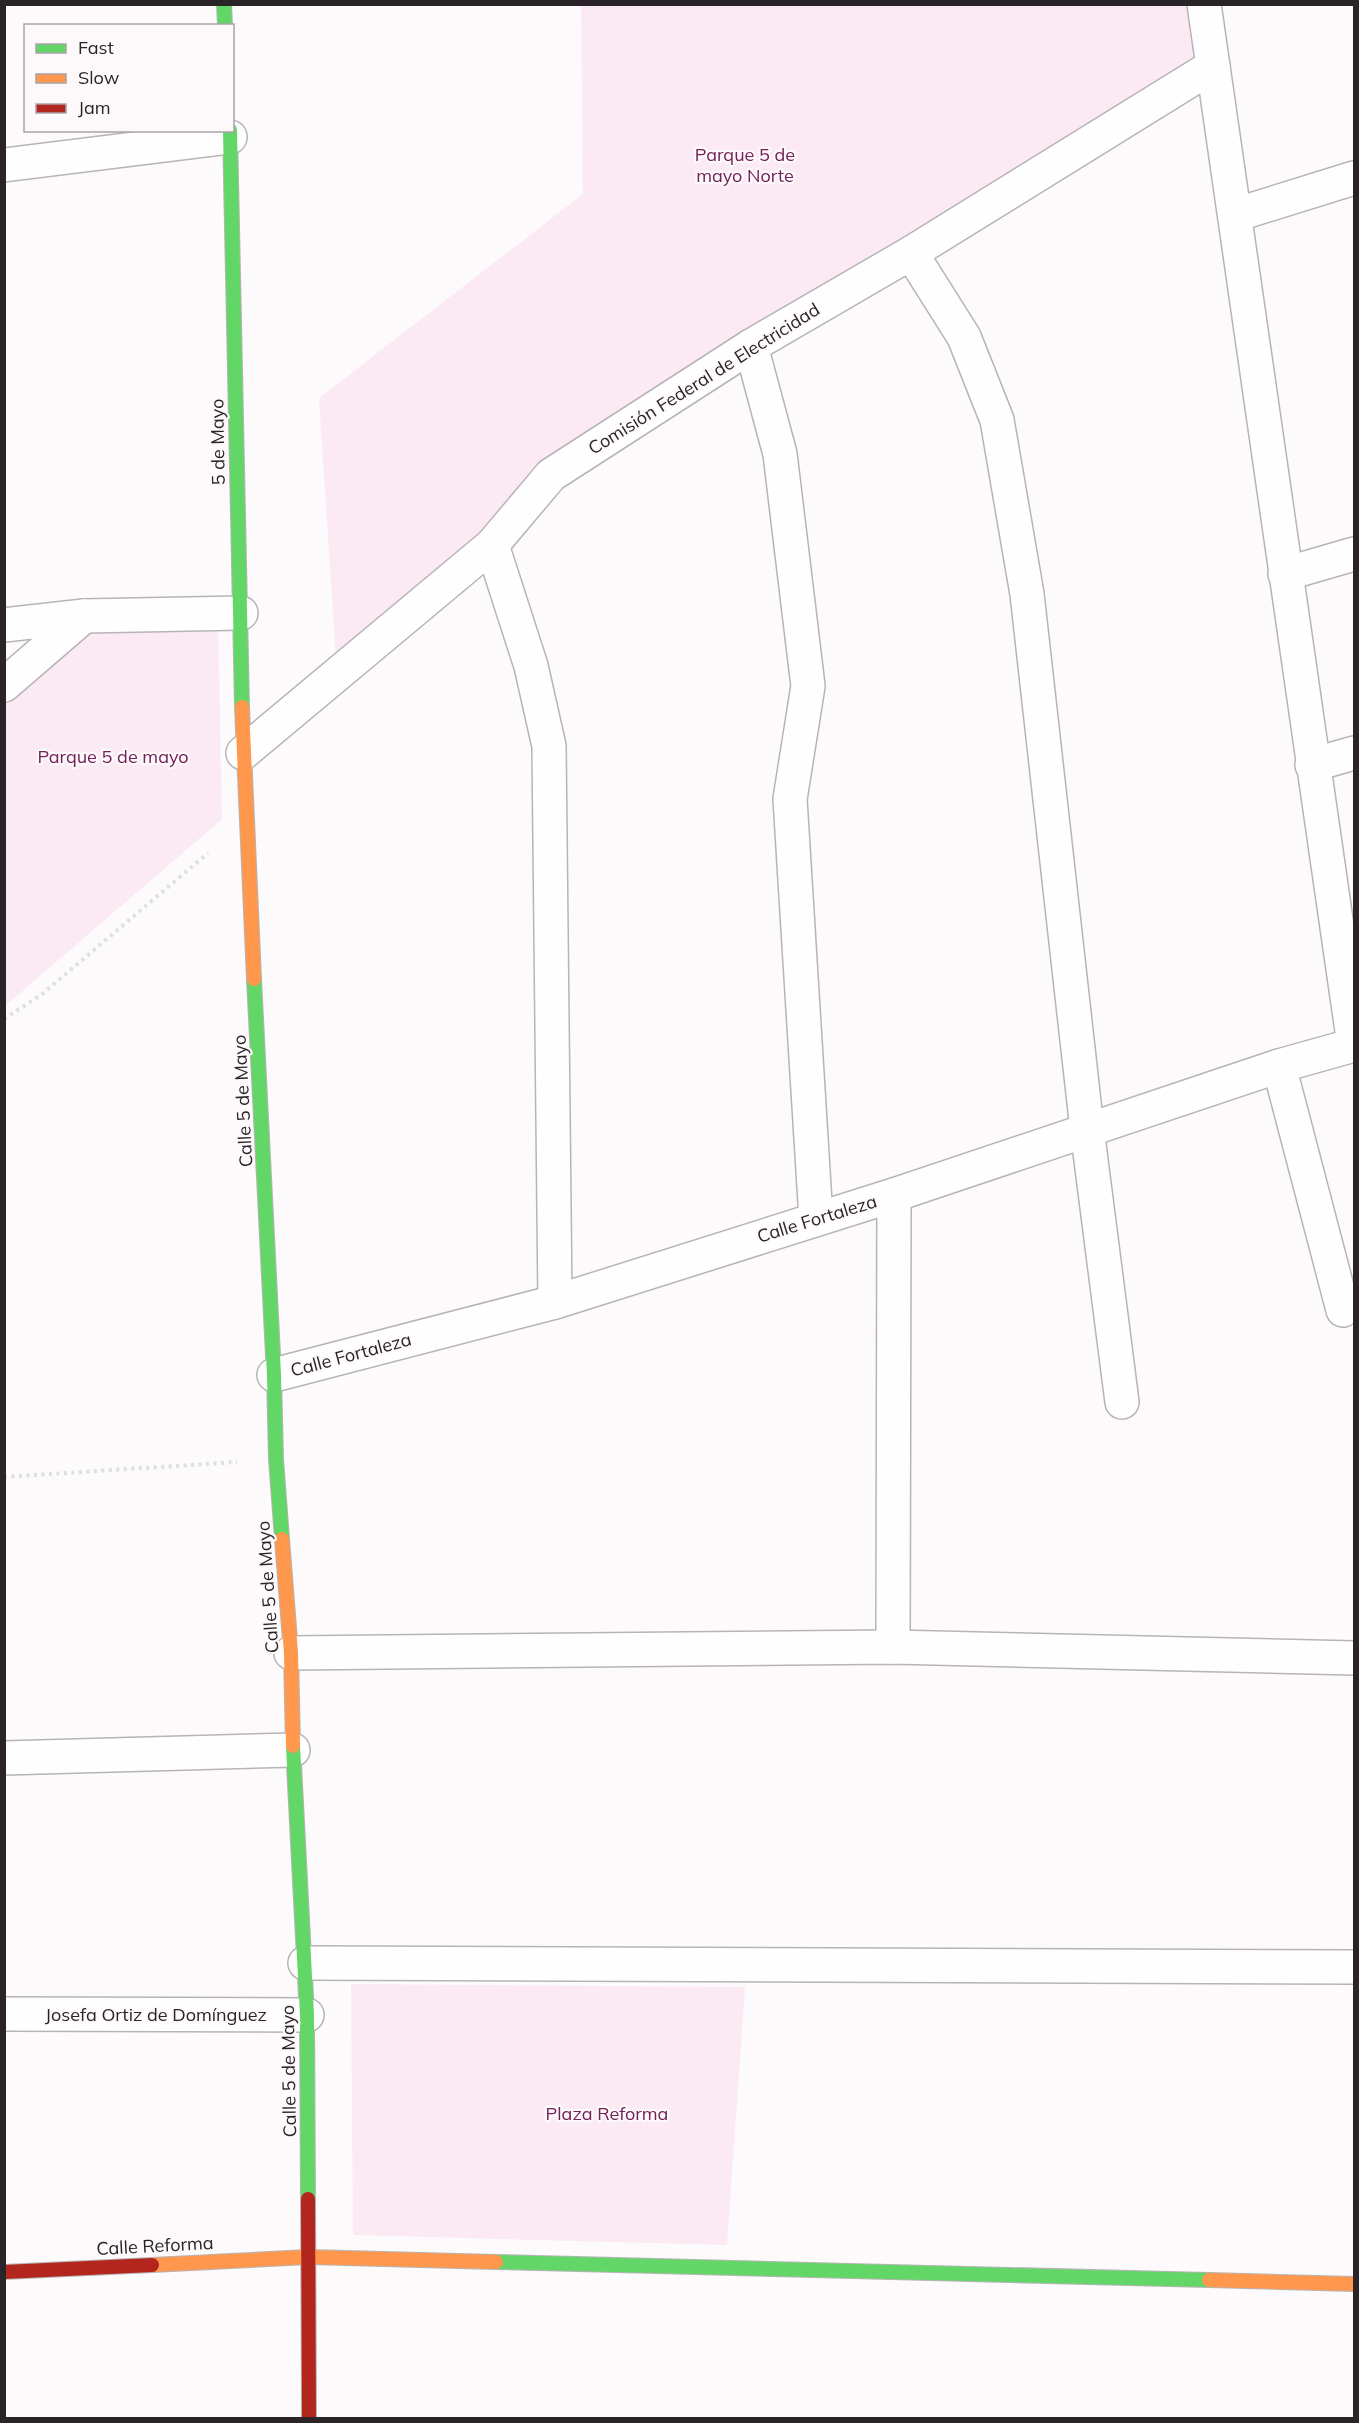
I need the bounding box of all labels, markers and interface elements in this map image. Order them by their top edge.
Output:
legend [24,24,234,132]
text: Fast [78,36,114,59]
text: Slow [78,66,120,89]
text: Jam [78,96,111,119]
park label: Parque 5 de mayo Norte [695,143,795,187]
street label: Comisión Federal de Electricidad [584,298,824,460]
street label: 5 de Mayo [205,398,230,486]
park label: Parque 5 de mayo [37,745,189,768]
street label: Calle 5 de Mayo [228,1034,257,1168]
street label: Calle Fortaleza [754,1189,880,1248]
street label: Calle Fortaleza [288,1327,414,1382]
street label: Calle 5 de Mayo [251,1520,284,1654]
street label: Josefa Ortiz de Domínguez [45,2003,267,2026]
street label: Calle 5 de Mayo [276,2005,301,2137]
park label: Plaza Reforma [546,2102,668,2125]
street label: Calle Reforma [96,2231,214,2260]

